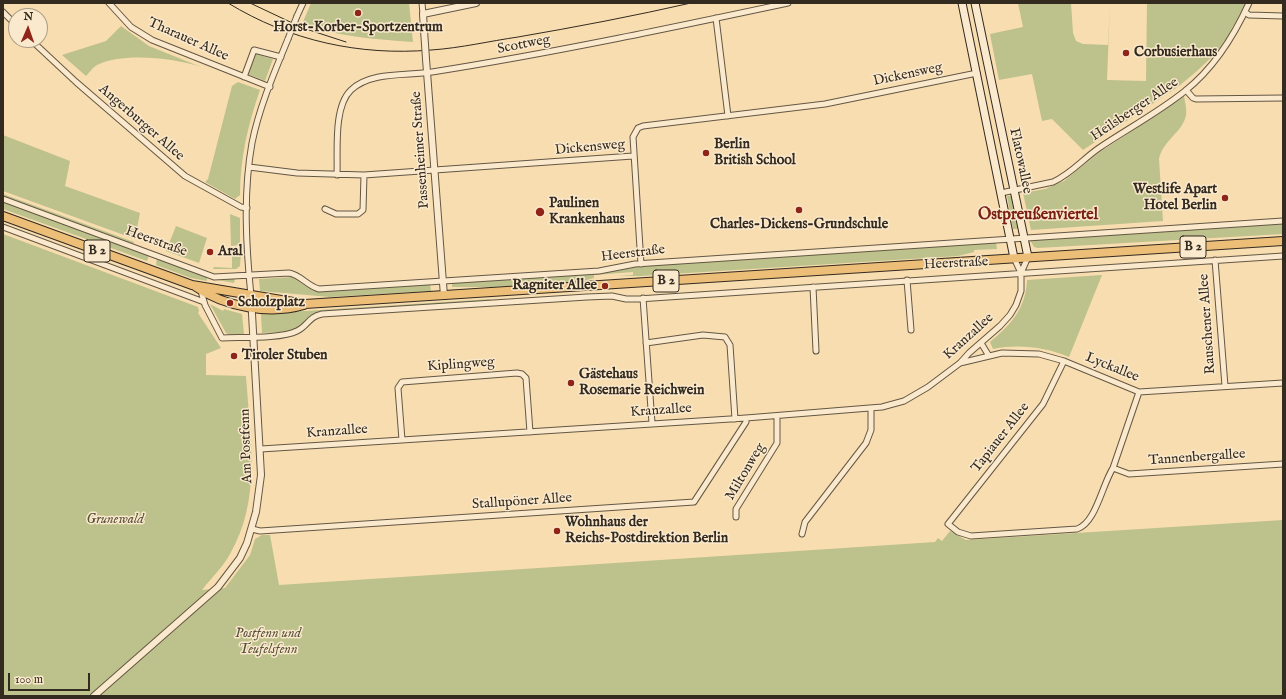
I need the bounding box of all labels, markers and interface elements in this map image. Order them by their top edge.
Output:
north arrow [8,8,48,48]
marker: Horst-Korber-Sportzentrum [353,8,363,18]
text: N [23,10,33,24]
street label: Tharauer Allee [145,15,231,65]
place label: Horst-Korber-Sportzentrum [273,20,443,36]
street label: Scottweg [496,32,552,58]
place label: Corbusierhaus [1134,45,1217,61]
marker: Corbusierhaus [1121,48,1131,58]
street label: Dickensweg [872,59,944,91]
street label: Heilsberger Allee [1088,75,1182,145]
street label: Angerburger Allee [95,81,187,165]
street label: Passenheimer Straße [409,91,433,209]
street label: Flatowallee [1005,127,1035,195]
street label: Dickensweg [554,137,626,159]
place label: Berlin British School [714,137,796,170]
marker: Berlin British School [701,148,711,158]
place label: Westlife Apart Hotel Berlin [1133,182,1217,214]
marker: Westlife Apart Hotel Berlin [1220,193,1230,203]
place label: Paulinen Krankenhaus [549,196,625,228]
marker: Charles-Dickens-Grundschule [794,205,804,215]
marker: Paulinen Krankenhaus [534,206,546,218]
district label: Ostpreußenviertel [978,206,1098,226]
place label: Charles-Dickens-Grundschule [710,217,888,233]
street label: Heerstraße [123,223,189,261]
road number: B 2 [1180,236,1206,258]
road number: B 2 [84,240,110,262]
street label: Heerstraße [600,242,666,266]
place label: Aral [218,244,242,260]
marker: Aral [205,247,215,257]
street label: Heerstraße [923,254,989,274]
road number: B 2 [653,270,679,292]
street label: Rauschener Allee [1196,273,1220,375]
place label: Ragniter Allee [512,278,597,294]
marker: Ragniter Allee [600,281,610,291]
place label: Scholzplatz [238,295,305,311]
marker: Scholzplatz [225,298,235,308]
street label: Kranzallee [940,310,998,364]
place label: Tiroler Stuben [242,348,328,364]
street label: Lyckallee [1083,350,1141,386]
marker: Tiroler Stuben [229,351,239,361]
street label: Kiplingweg [427,354,495,376]
place label: Gästehaus Rosemarie Reichwein [579,367,704,400]
marker: Gästehaus Rosemarie Reichwein [566,378,576,388]
street label: Kranzallee [630,400,692,422]
street label: Tapiauer Allee [968,400,1034,476]
street label: Am Postfenn [237,408,257,484]
street label: Kranzallee [306,421,368,443]
street label: Miltonweg [722,440,770,504]
street label: Tannenbergallee [1148,446,1246,470]
street label: Stallupöner Allee [472,490,572,514]
park label: Grunewald [86,512,144,528]
place label: Wohnhaus der Reichs-Postdirektion Berlin [565,515,728,548]
marker: Wohnhaus der Reichs-Postdirektion Berlin [552,526,562,536]
park label: Postfenn und Teufelsfenn [235,626,301,658]
scale bar [10,665,92,691]
text: 100 m [15,672,43,687]

